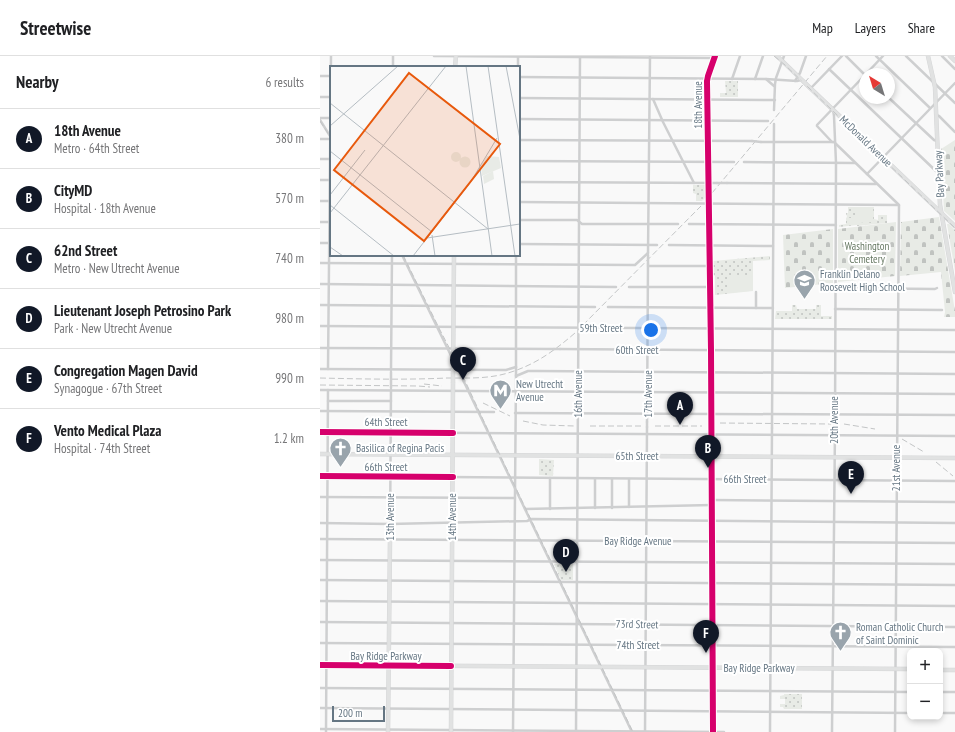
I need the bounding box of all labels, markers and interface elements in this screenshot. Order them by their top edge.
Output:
text: Streetwise [20,16,91,40]
text: Map [812,19,833,37]
text: Layers [855,19,886,37]
text: Share [908,19,935,37]
inset map [330,66,520,256]
north arrow [859,68,895,104]
text: Nearby [16,71,59,93]
text: 6 results [265,74,304,91]
street label: 18th Avenue [691,81,705,129]
street label: McDonald Avenue [837,112,896,170]
text: 18th Avenue [54,121,121,140]
text: A [26,130,32,147]
text: 380 m [275,130,304,147]
text: Metro · 64th Street [54,140,139,157]
street label: Bay Parkway [931,149,947,198]
text: CityMD [54,181,92,200]
text: B [26,190,32,207]
text: 570 m [275,190,304,207]
text: Hospital · 18th Avenue [54,200,156,217]
park label: Washington Cemetery [845,239,889,266]
text: 62nd Street [54,241,117,260]
text: C [26,250,32,267]
text: 740 m [275,250,304,267]
text: Metro · New Utrecht Avenue [54,260,180,277]
school or university icon: Franklin Delano Roosevelt High School [791,267,817,300]
place label: Franklin Delano Roosevelt High School [820,267,905,294]
text: Lieutenant Joseph Petrosino Park [54,301,231,320]
text: D [26,310,32,327]
text: 980 m [275,310,304,327]
text: Park · New Utrecht Avenue [54,320,172,337]
your location [641,320,661,340]
street label: 59th Street [580,321,622,335]
street label: 60th Street [616,343,658,357]
pin: C [450,347,476,380]
text: Congregation Magen David [54,361,198,380]
text: E [26,370,32,387]
text: 990 m [275,370,304,387]
street label: 16th Avenue [571,370,585,418]
street label: 17th Avenue [641,370,655,418]
metro station icon: New Utrecht Avenue [488,377,514,410]
place label: New Utrecht Avenue [516,377,563,404]
text: Synagogue · 67th Street [54,380,162,397]
pin: A [667,392,693,425]
street label: 20th Avenue [827,396,841,444]
street label: 64th Street [365,415,407,429]
text: Vento Medical Plaza [54,421,161,440]
text: F [26,430,32,447]
text: 1.2 km [274,430,304,447]
church icon: Basilica of Regina Pacis [328,435,354,468]
pin: B [695,435,721,468]
text: Hospital · 74th Street [54,440,150,457]
place label: Basilica of Regina Pacis [356,441,444,455]
street label: 21st Avenue [889,444,903,491]
street label: 65th Street [616,449,658,463]
street label: 66th Street [365,460,407,474]
pin: E [838,461,864,494]
street label: 66th Street [724,472,766,486]
street label: 13th Avenue [383,493,397,541]
street label: 14th Avenue [445,493,459,541]
street label: Bay Ridge Avenue [604,534,672,548]
pin: D [553,539,579,572]
street label: 73rd Street [615,617,659,631]
pin: F [693,620,719,653]
church icon: Roman Catholic Church of Saint Dominic [827,620,853,653]
place label: Roman Catholic Church of Saint Dominic [856,620,944,647]
street label: 74th Street [617,638,659,652]
map controls [907,648,943,720]
button: + [907,648,943,684]
street label: Bay Ridge Parkway [350,649,422,663]
street label: Bay Ridge Parkway [723,661,795,675]
button: − [907,684,943,720]
scale bar [332,704,385,723]
text: 200 m [338,706,362,720]

